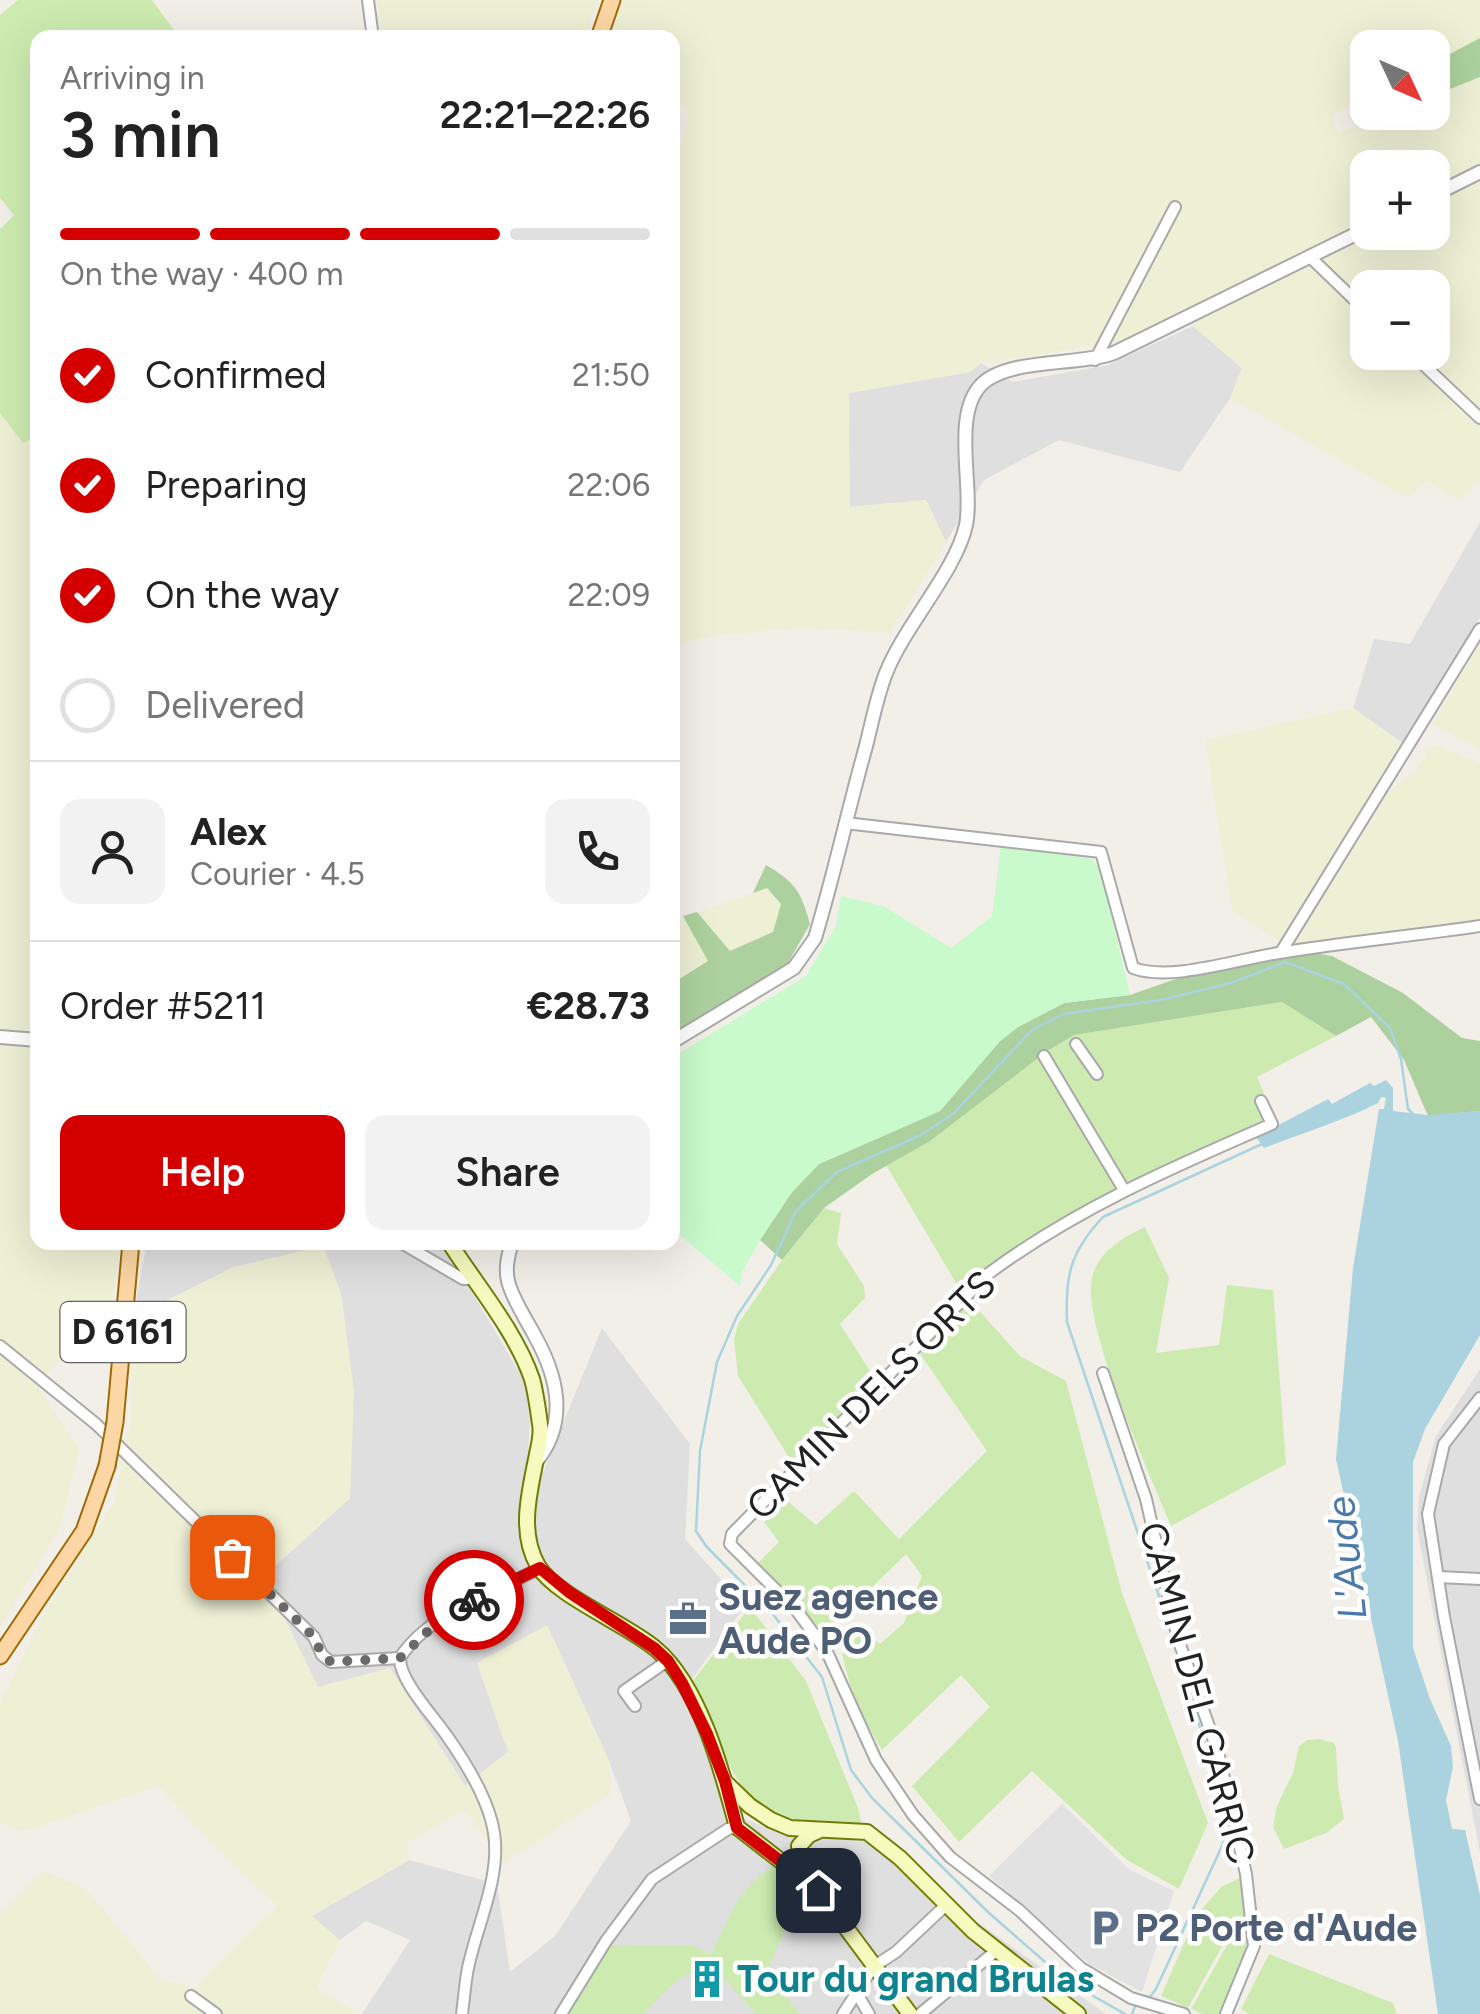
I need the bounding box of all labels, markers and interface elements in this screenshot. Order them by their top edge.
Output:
north arrow [1350,30,1450,130]
map controls [1350,30,1450,370]
text: Arriving in [60,59,205,97]
text: 22:21–22:26 [440,92,650,138]
text: 3 min [60,95,221,173]
button: + [1350,150,1450,250]
text: On the way · 400 m [60,255,344,293]
button: − [1350,270,1450,370]
icon: check [60,348,115,403]
text: Confirmed [145,352,327,398]
text: 21:50 [572,356,650,394]
icon: check [60,458,115,513]
text: Preparing [145,462,307,508]
text: 22:06 [568,466,650,504]
icon: check [60,568,115,623]
text: On the way [145,572,339,618]
text: 22:09 [568,576,650,614]
text: Delivered [145,682,305,728]
button: person [60,799,165,904]
button: phone [545,799,650,904]
text: Alex [190,809,267,855]
text: Courier · 4.5 [190,855,365,893]
text: Order #5211 [60,983,266,1029]
text: €28.73 [527,983,650,1029]
button: Help [60,1115,345,1230]
button: Share [365,1115,650,1230]
street label: CAMIN DELS ORTS [737,1261,1005,1529]
road number: D 6161 [61,1302,186,1362]
water label: L'Aude [1316,1494,1376,1622]
pin [190,1515,275,1600]
street label: CAMIN DEL GARRIC [1129,1517,1265,1869]
icon: bag [205,1530,260,1585]
courier [424,1550,524,1650]
icon: bike [447,1573,502,1628]
place label: Suez agence Aude PO [718,1574,938,1664]
office icon: Suez agence Aude PO [667,1598,709,1640]
pin [776,1848,861,1933]
icon: home [791,1863,846,1918]
place label: P2 Porte d'Aude [1135,1905,1417,1951]
parking icon: P2 Porte d'Aude [1084,1907,1126,1949]
place label: Tour du grand Brulas [737,1956,1094,2002]
building icon: Tour du grand Brulas [686,1958,728,2000]

